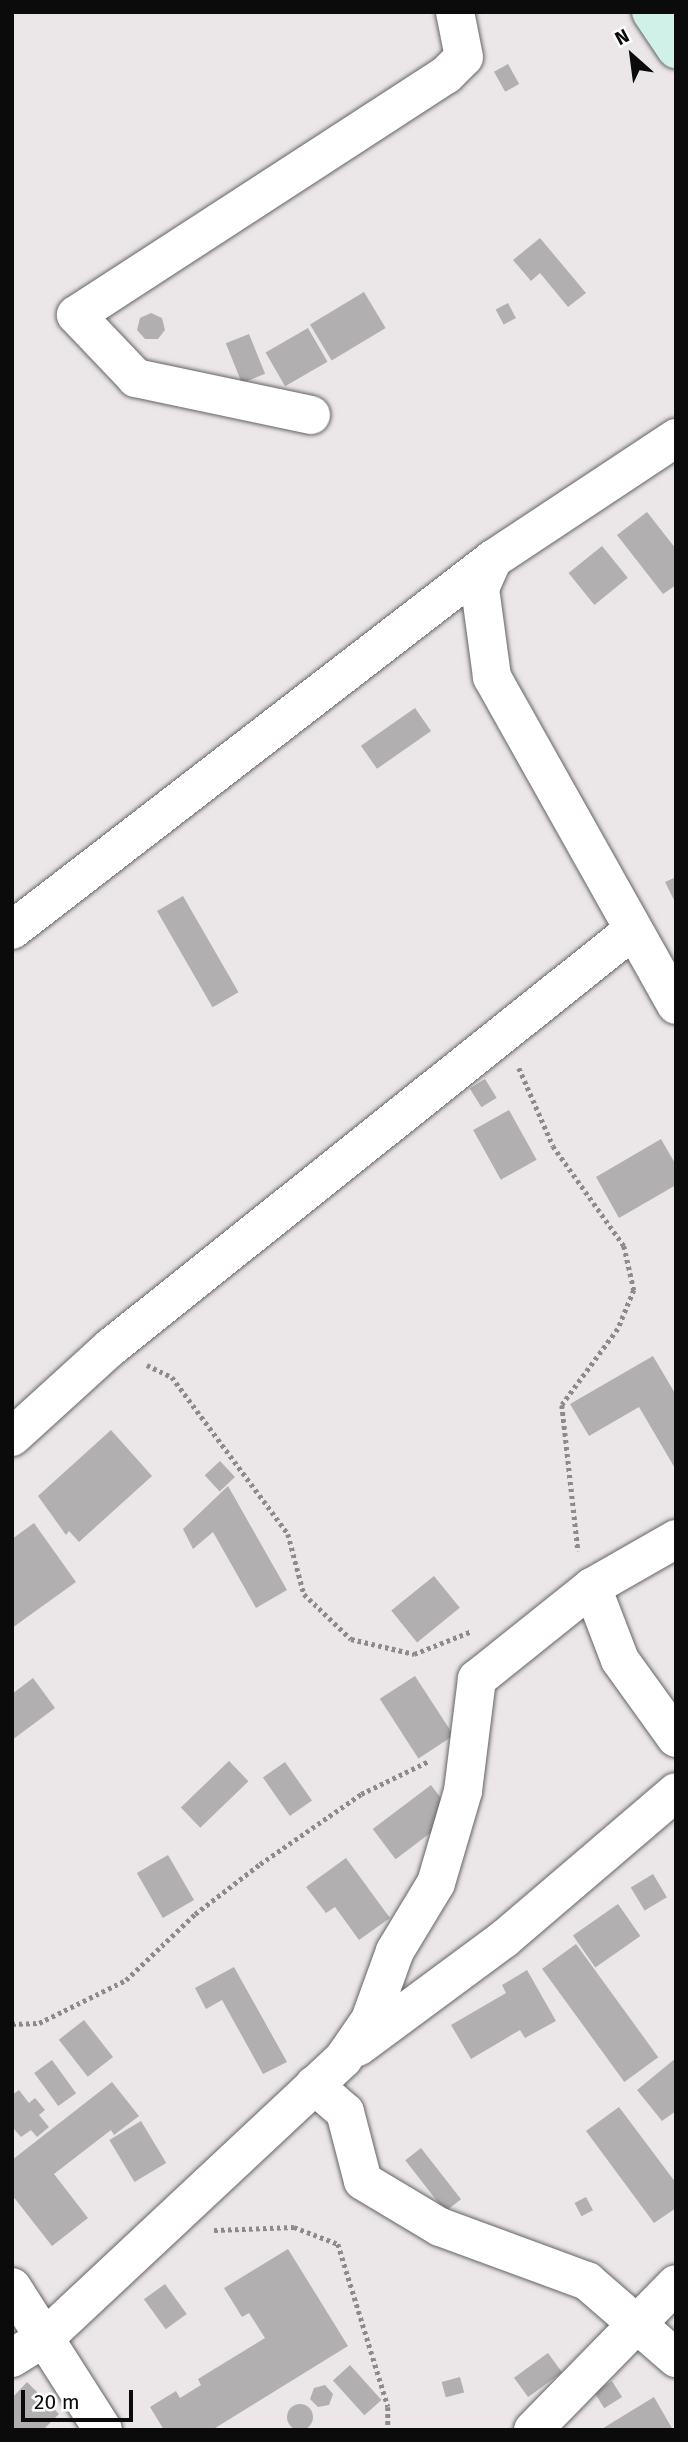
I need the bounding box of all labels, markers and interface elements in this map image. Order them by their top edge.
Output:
north arrow [597,21,667,91]
text: N [611,24,633,50]
scale bar [24,2376,136,2420]
text: 20 m [34,2389,80,2415]

